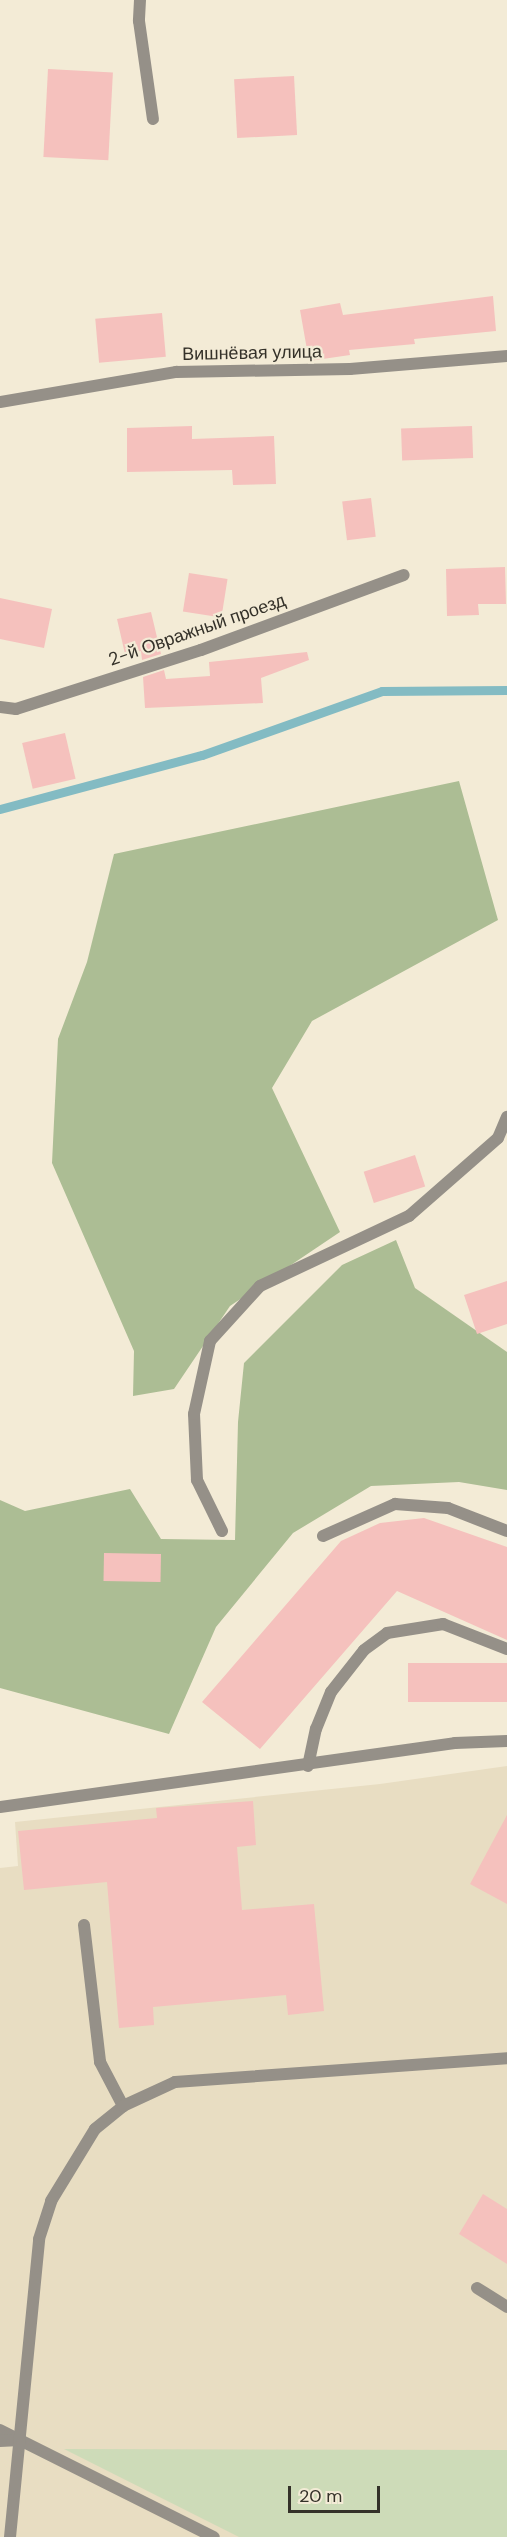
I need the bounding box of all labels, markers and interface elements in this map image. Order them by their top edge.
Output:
street label: Вишнёвая улица [182,341,322,365]
street label: 2-й Овражный проезд [106,590,288,670]
scale bar [291,2474,382,2512]
text: 20 m [299,2484,342,2508]

